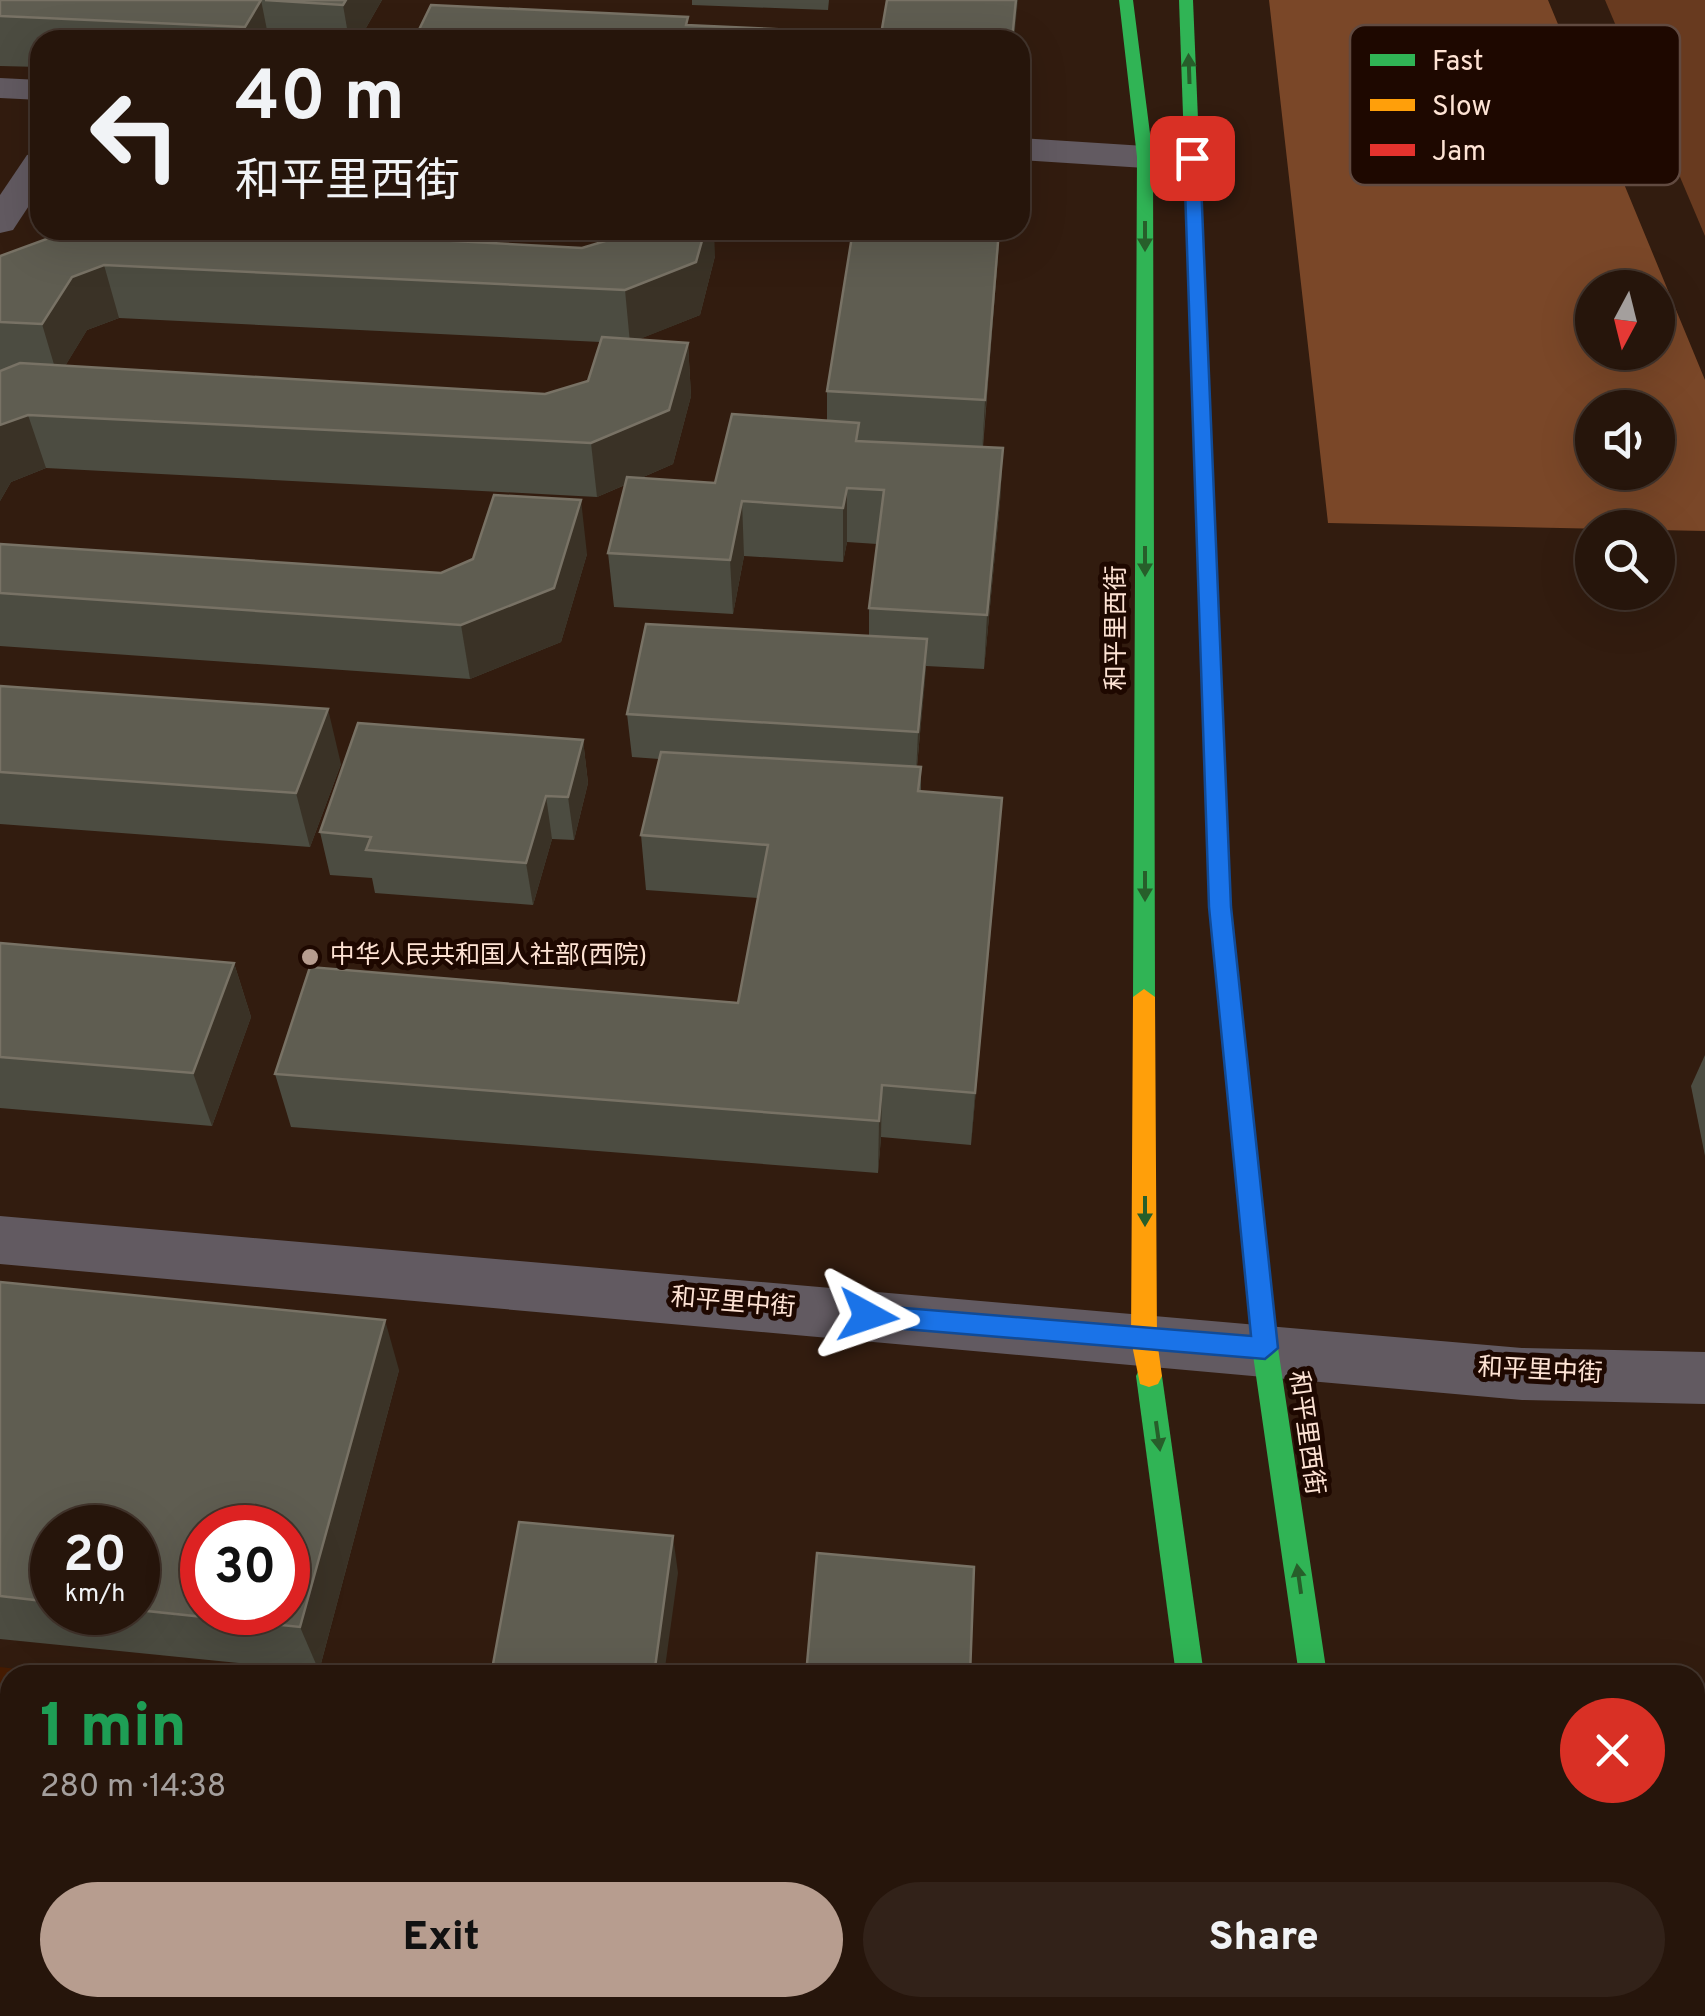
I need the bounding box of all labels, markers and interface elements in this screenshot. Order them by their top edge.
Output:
legend [1350,25,1680,185]
text: Fast [1432,45,1484,81]
one-way arrow [1180,52,1196,84]
text: 40 m [235,56,405,145]
icon: left [70,70,200,200]
text: Slow [1432,90,1491,126]
pin [1150,116,1235,201]
icon: arrive [1165,131,1220,186]
text: Jam [1432,135,1486,171]
text: 和平里西街 [235,155,460,212]
one-way arrow [1137,221,1153,253]
north arrow [1575,270,1675,370]
map controls [1575,270,1675,610]
button: sound [1575,390,1675,490]
button: search [1575,510,1675,610]
one-way arrow [1137,546,1153,578]
street label: 和平里西街 [1102,565,1134,691]
one-way arrow [1137,871,1153,903]
place label: 中华人民共和国人社部(西院) [330,941,647,973]
marker: 中华人民共和国人社部(西院) [299,946,321,968]
one-way arrow [1137,1196,1153,1228]
position arrow [816,1264,920,1368]
street label: 和平里中街 [669,1283,797,1325]
street label: 和平里中街 [1477,1353,1603,1391]
street label: 和平里西街 [1280,1369,1330,1497]
one-way arrow [1150,1421,1166,1453]
speed limit sign: 30 [180,1505,310,1635]
text: 20 [63,1526,127,1589]
one-way arrow [1291,1562,1306,1594]
text: km/h [65,1579,125,1611]
text: 1 min [40,1692,187,1768]
button: close [1560,1698,1665,1803]
text: 280 m · 14:38 [40,1768,226,1808]
button: Exit [40,1882,843,1997]
button: Share [863,1882,1665,1997]

